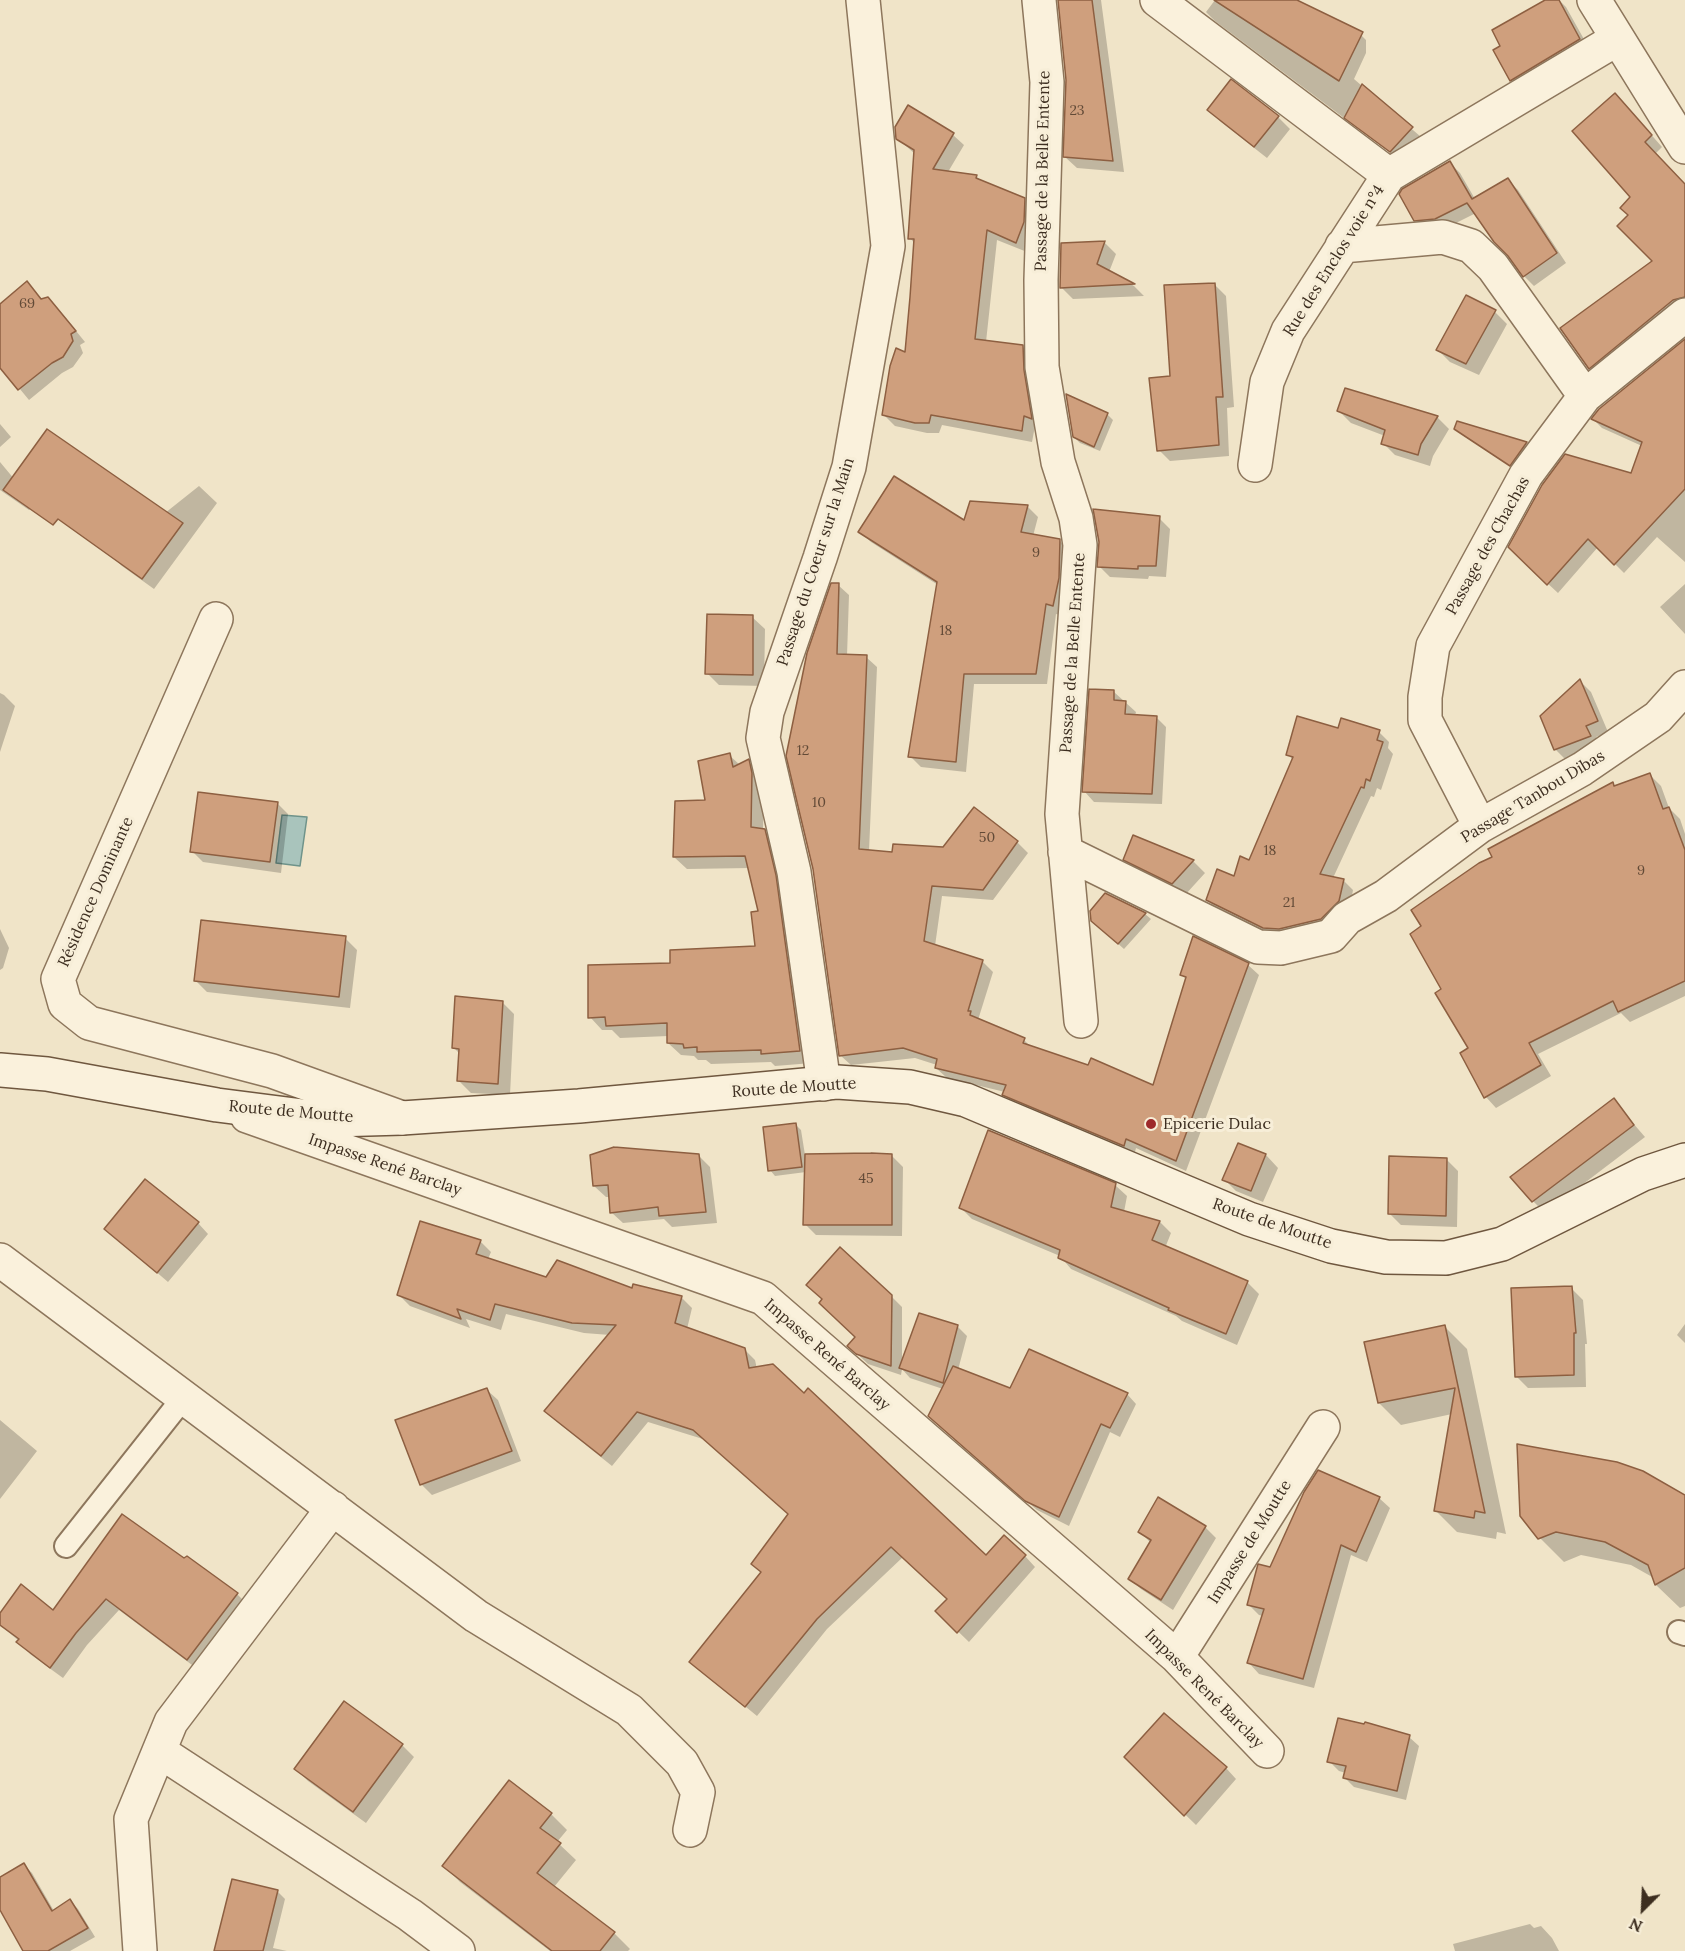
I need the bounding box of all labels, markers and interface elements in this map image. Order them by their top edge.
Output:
street label: Passage de la Belle Entente [1032,70,1054,272]
house number: 23 [1069,103,1085,119]
street label: Rue des Enclos voie n°4 [1280,182,1388,340]
house number: 69 [19,296,35,312]
street label: Passage du Coeur sur la Main [773,455,859,669]
street label: Passage des Chachas [1442,473,1534,619]
house number: 9 [1032,545,1040,561]
street label: Passage de la Belle Entente [1056,552,1090,754]
house number: 18 [940,623,952,639]
house number: 12 [797,743,809,759]
street label: Passage Tanbou Dibas [1458,746,1608,848]
house number: 10 [812,795,826,811]
street label: Résidence Dominante [54,814,138,970]
house number: 50 [979,830,995,846]
house number: 18 [1264,843,1276,859]
house number: 9 [1637,863,1645,879]
house number: 21 [1283,895,1295,911]
street label: Route de Moutte [731,1074,857,1102]
street label: Route de Moutte [228,1097,354,1127]
place label: Epicerie Dulac [1163,1114,1271,1134]
marker: Epicerie Dulac [1144,1117,1158,1131]
street label: Impasse René Barclay [306,1130,464,1200]
house number: 45 [858,1171,874,1187]
street label: Route de Moutte [1210,1195,1334,1253]
street label: Impasse René Barclay [760,1295,894,1415]
street label: Impasse de Moutte [1204,1477,1296,1607]
street label: Impasse René Barclay [1140,1625,1268,1753]
north arrow [1613,1879,1673,1939]
text: N [1626,1914,1645,1937]

